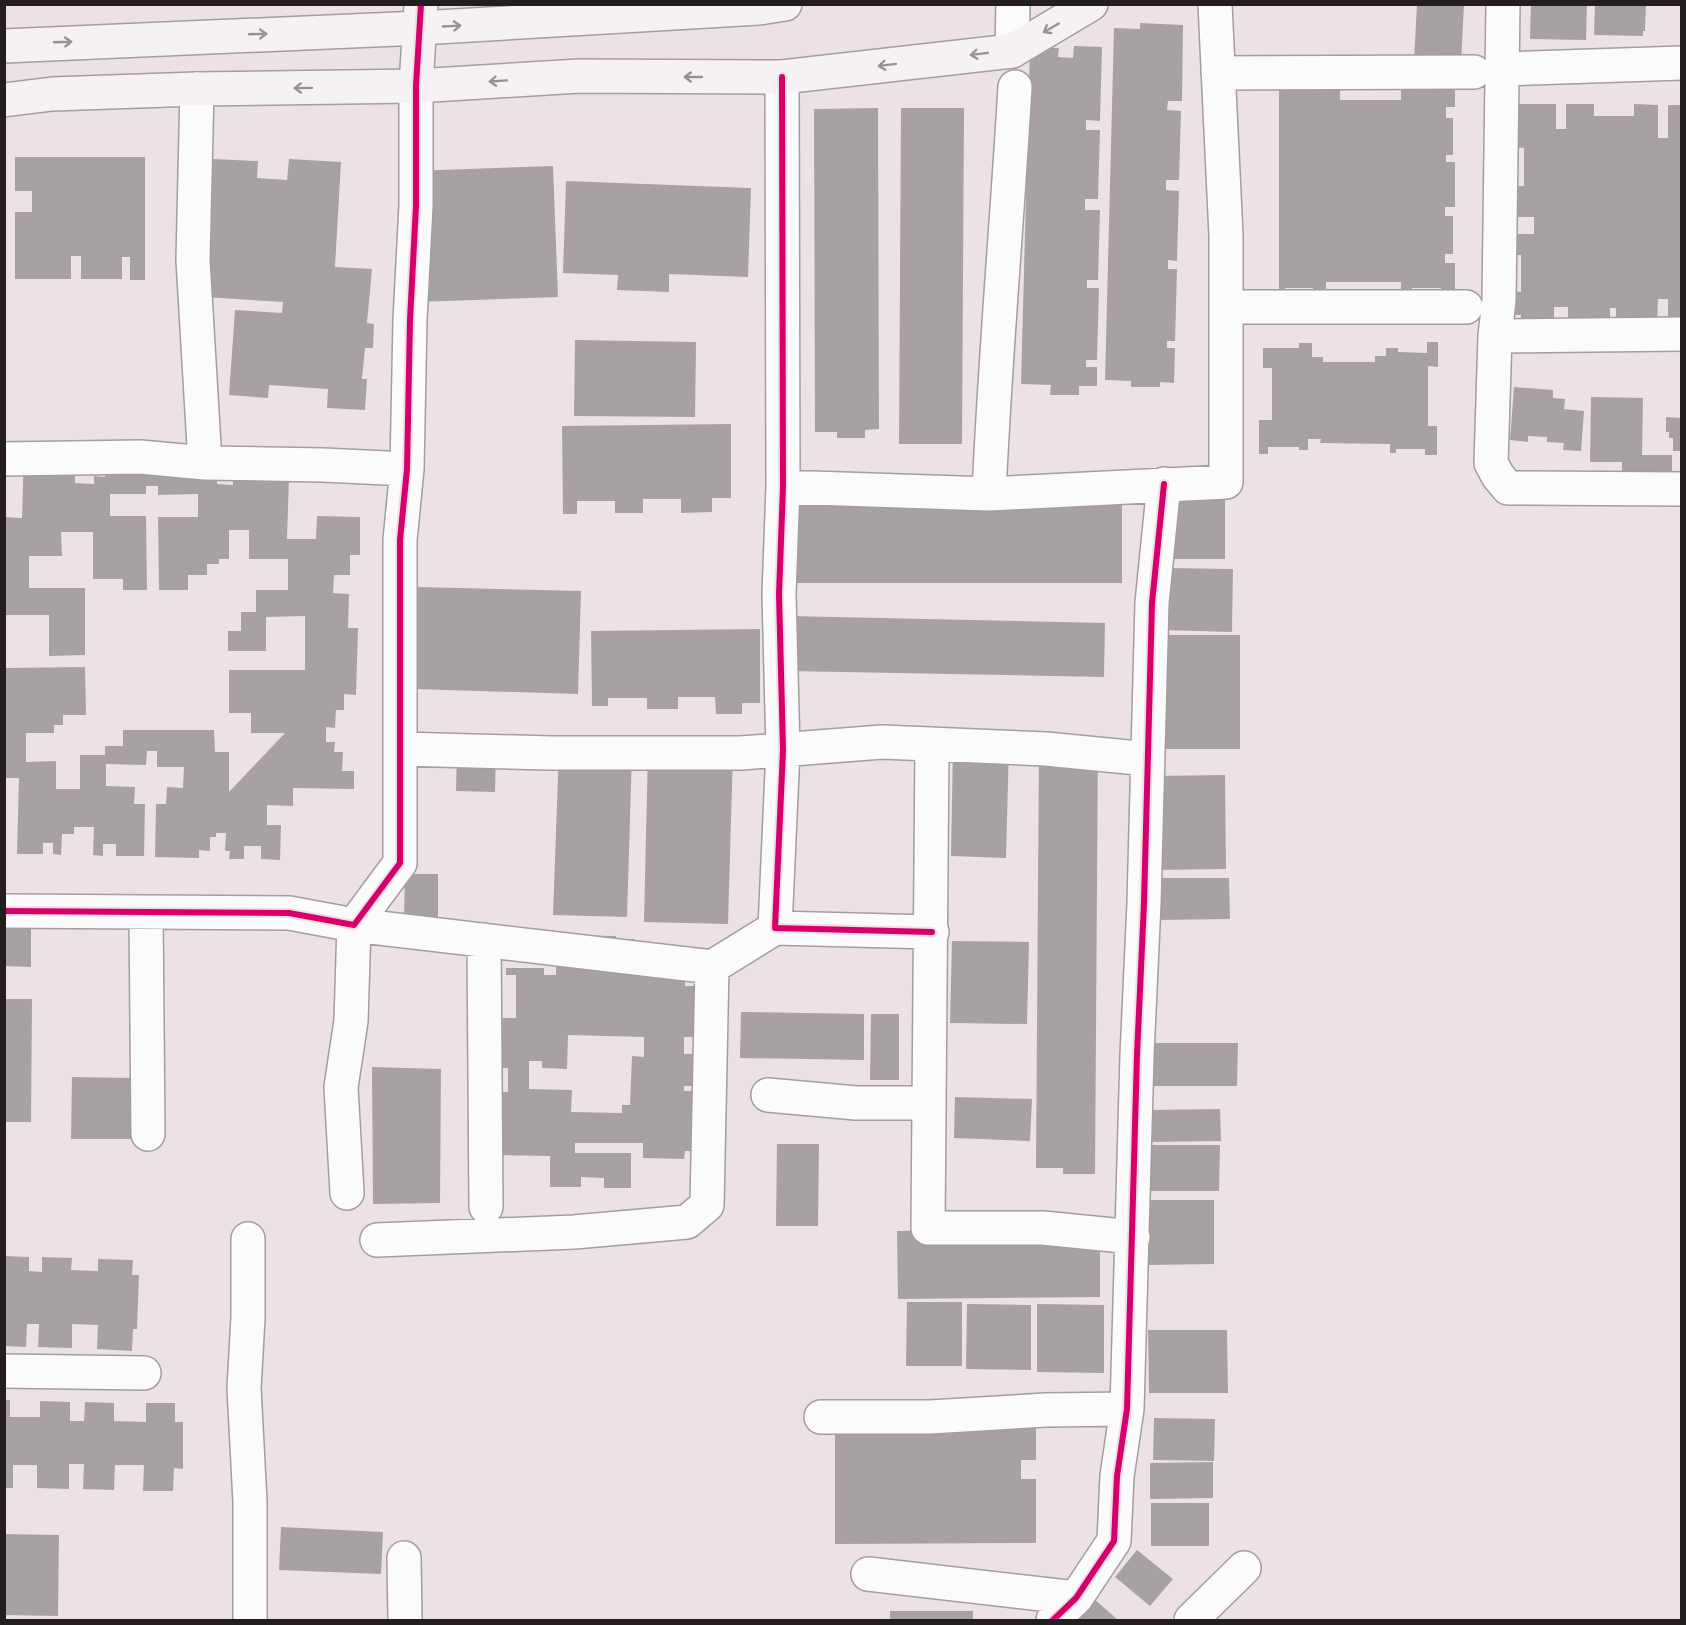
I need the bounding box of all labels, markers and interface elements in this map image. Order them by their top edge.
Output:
one-way arrow [442,20,462,31]
one-way arrow [1043,22,1060,34]
one-way arrow [247,29,267,40]
one-way arrow [52,37,72,48]
one-way arrow [969,49,989,60]
one-way arrow [878,60,898,71]
one-way arrow [684,71,704,83]
one-way arrow [489,76,509,87]
one-way arrow [294,82,314,94]

